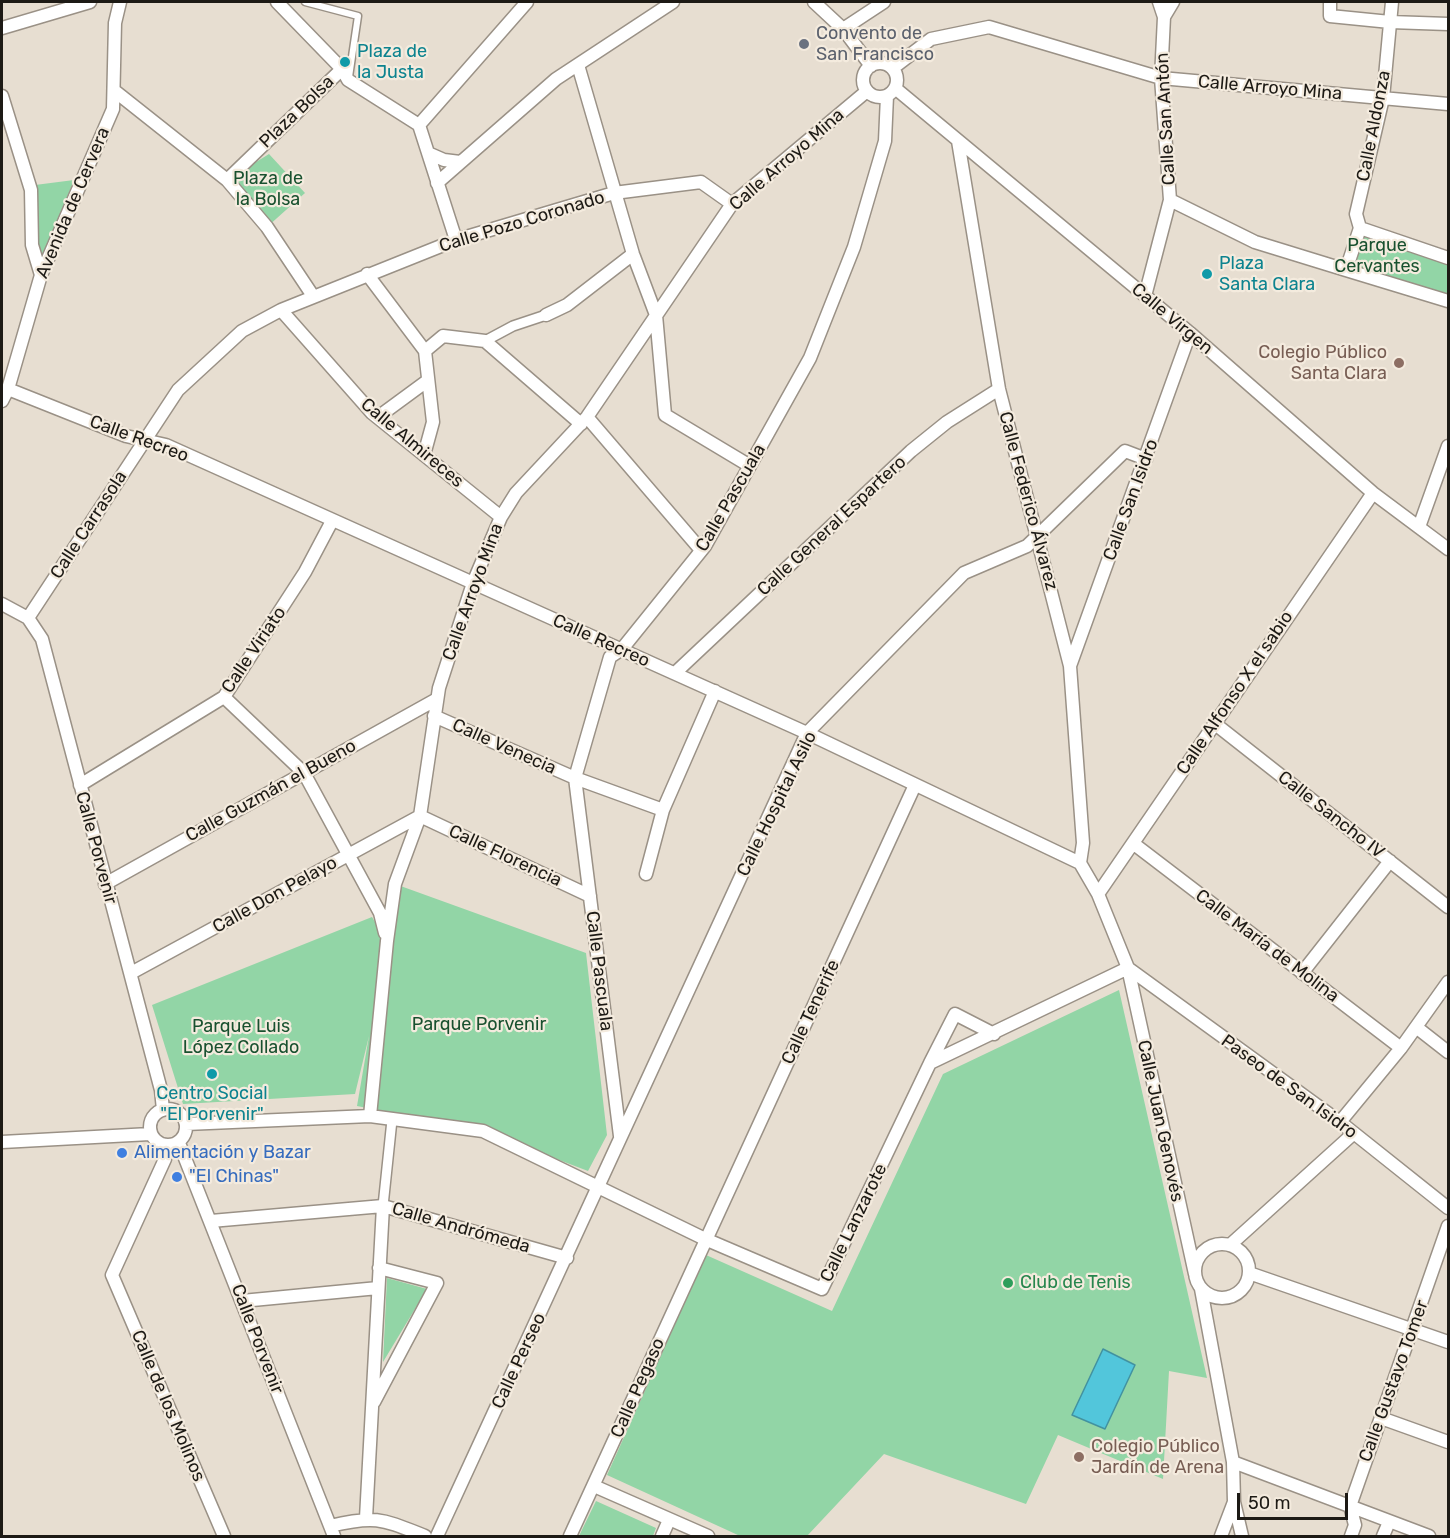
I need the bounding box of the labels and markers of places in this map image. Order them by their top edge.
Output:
place label: Convento de San Francisco [816,23,934,66]
marker: Convento de San Francisco [797,37,811,51]
place label: Plaza de la Justa [357,41,427,84]
marker: Plaza de la Justa [338,55,352,69]
place label: Plaza Santa Clara [1219,253,1315,296]
marker: Plaza Santa Clara [1200,267,1214,281]
place label: Colegio Público Santa Clara [1258,342,1387,385]
marker: Colegio Público Santa Clara [1392,356,1406,370]
marker: Centro Social "El Porvenir" [205,1067,219,1081]
place label: Centro Social "El Porvenir" [156,1083,268,1126]
place label: Alimentación y Bazar [134,1142,311,1164]
marker: Alimentación y Bazar [115,1146,129,1160]
place label: "El Chinas" [189,1166,279,1188]
marker: "El Chinas" [170,1170,184,1184]
place label: Club de Tenis [1020,1272,1131,1294]
marker: Club de Tenis [1001,1276,1015,1290]
place label: Colegio Público Jardín de Arena [1091,1436,1224,1478]
marker: Colegio Público Jardín de Arena [1072,1450,1086,1464]

